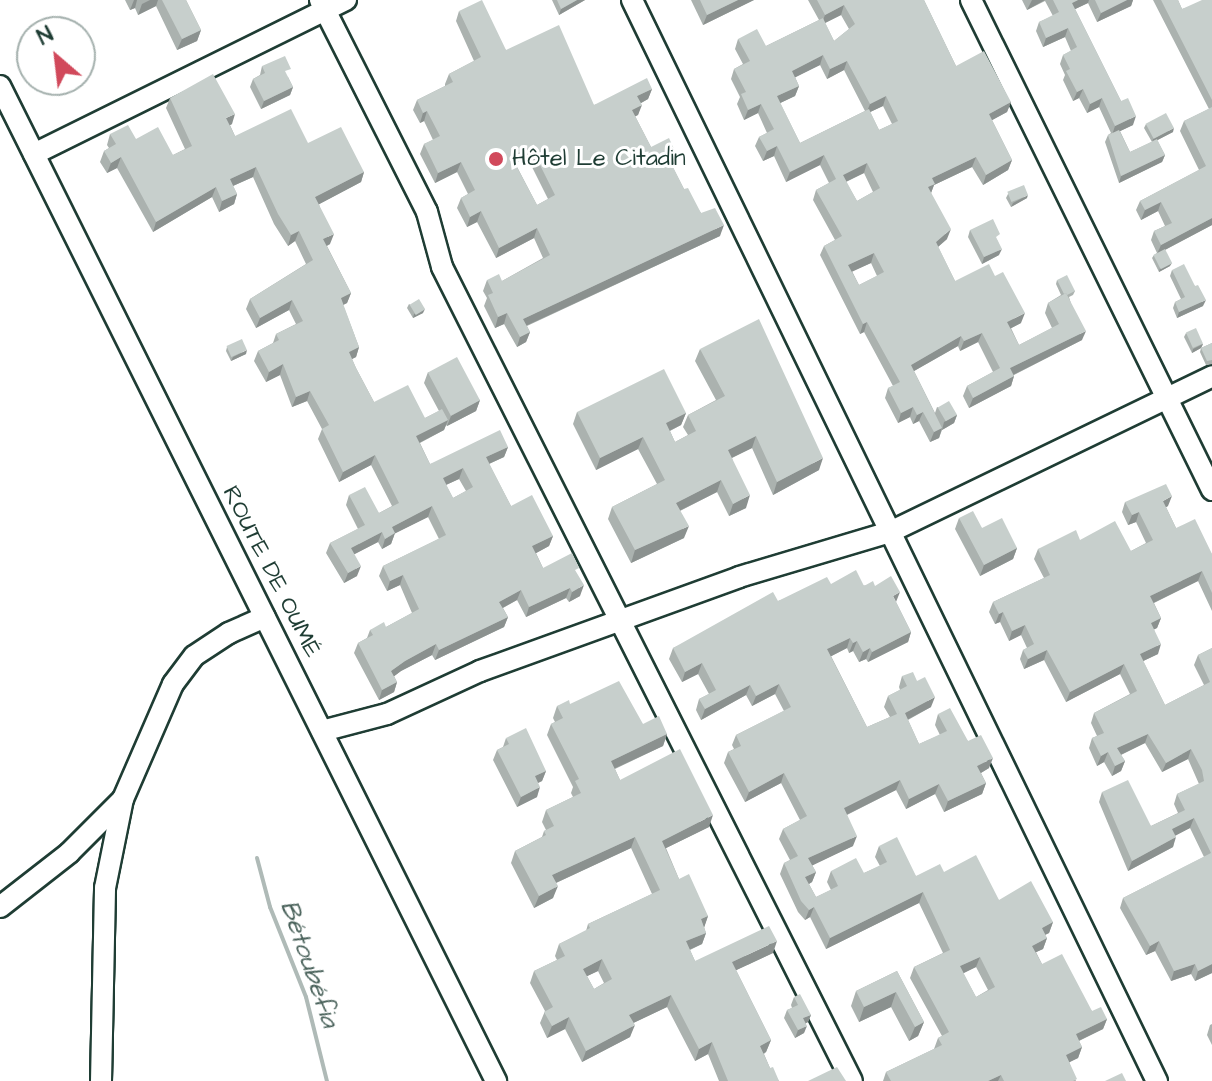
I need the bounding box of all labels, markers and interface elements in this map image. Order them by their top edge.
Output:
north arrow [16,16,96,96]
text: N [32,19,59,53]
place label: Hôtel Le Citadin [512,145,686,173]
marker: Hôtel Le Citadin [487,150,505,168]
street label: ROUTE DE OUMÉ [215,482,327,662]
water label: Bétoubéfia [273,896,345,1032]

